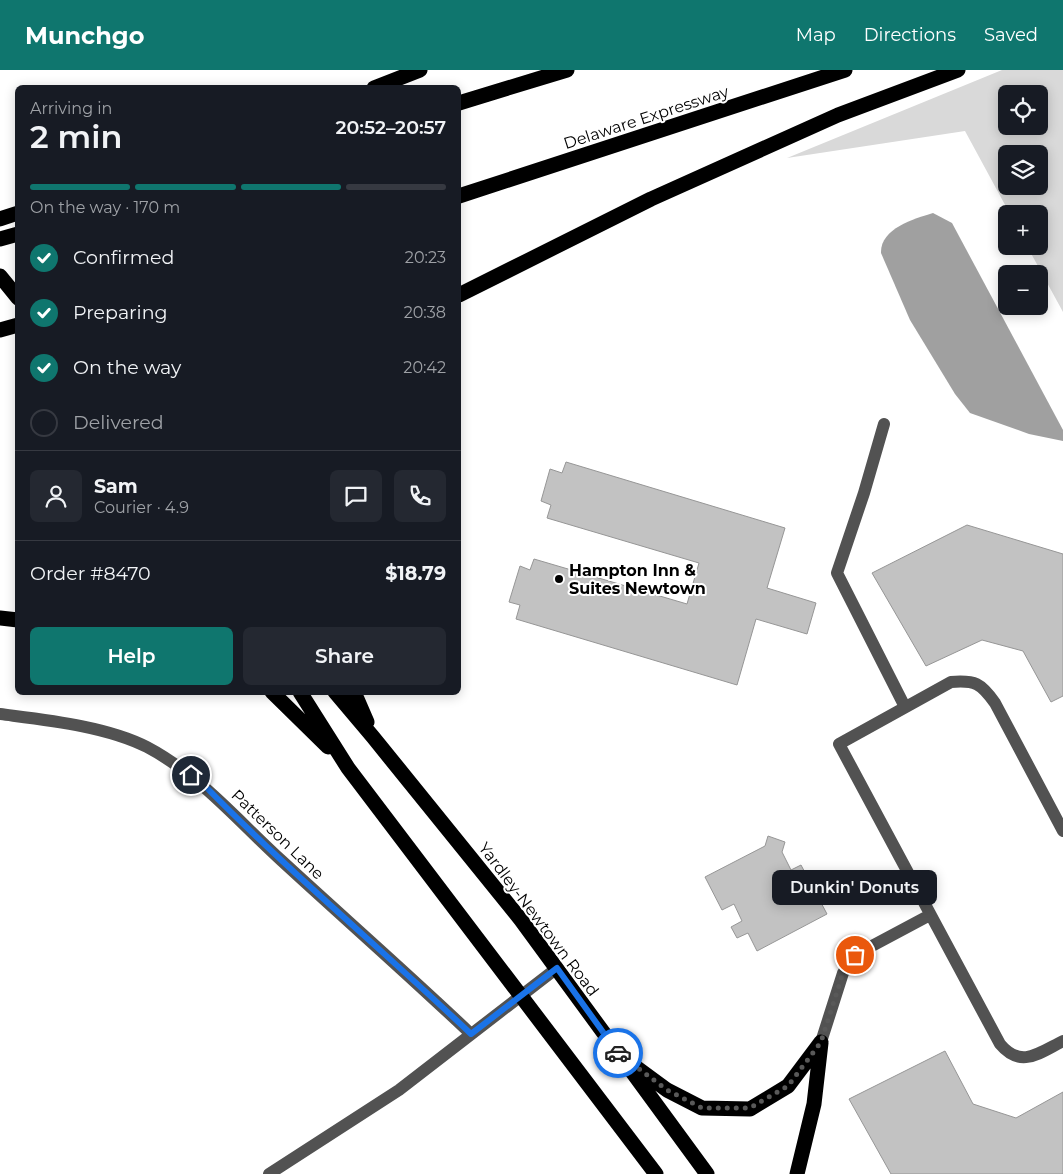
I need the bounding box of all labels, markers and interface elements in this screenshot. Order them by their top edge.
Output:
text: Munchgo [25,21,144,50]
text: Map [796,24,836,46]
text: Directions [864,24,956,46]
text: Saved [984,24,1038,46]
street label: Delaware Expressway [561,82,731,153]
map controls [998,85,1048,315]
button: locate [998,85,1048,135]
text: Arriving in [30,99,112,118]
text: 20:52–20:57 [335,116,446,139]
text: 2 min [30,117,122,156]
button: layers [998,145,1048,195]
text: On the way · 170 m [30,198,180,217]
button: + [998,205,1048,255]
icon: check [30,244,58,272]
text: Confirmed [73,246,174,269]
text: 20:23 [405,248,446,267]
button: − [998,265,1048,315]
icon: check [30,299,58,327]
text: Preparing [73,301,168,324]
text: 20:38 [404,303,446,322]
icon: check [30,354,58,382]
text: On the way [73,356,181,379]
text: 20:42 [403,358,446,377]
text: Delivered [73,411,164,434]
button: person [30,470,82,522]
button: chat [330,470,382,522]
button: phone [394,470,446,522]
text: Sam [94,475,138,498]
text: Courier · 4.9 [94,498,189,517]
place label: Hampton Inn & Suites Newtown [569,561,706,598]
text: Order #8470 [30,562,151,585]
text: $18.79 [385,562,446,585]
marker: Hampton Inn & Suites Newtown [553,573,565,585]
button: Help [30,627,233,685]
button: Share [243,627,446,685]
pin [170,754,212,796]
icon: home [177,761,205,789]
street label: Patterson Lane [227,785,328,883]
street label: Yardley-Newtown Road [475,839,603,1000]
callout: Dunkin' Donuts [772,870,938,905]
text: Dunkin' Donuts [790,878,919,897]
pin [834,934,876,976]
icon: bag [841,941,869,969]
courier [593,1028,643,1078]
icon: car [604,1039,632,1067]

